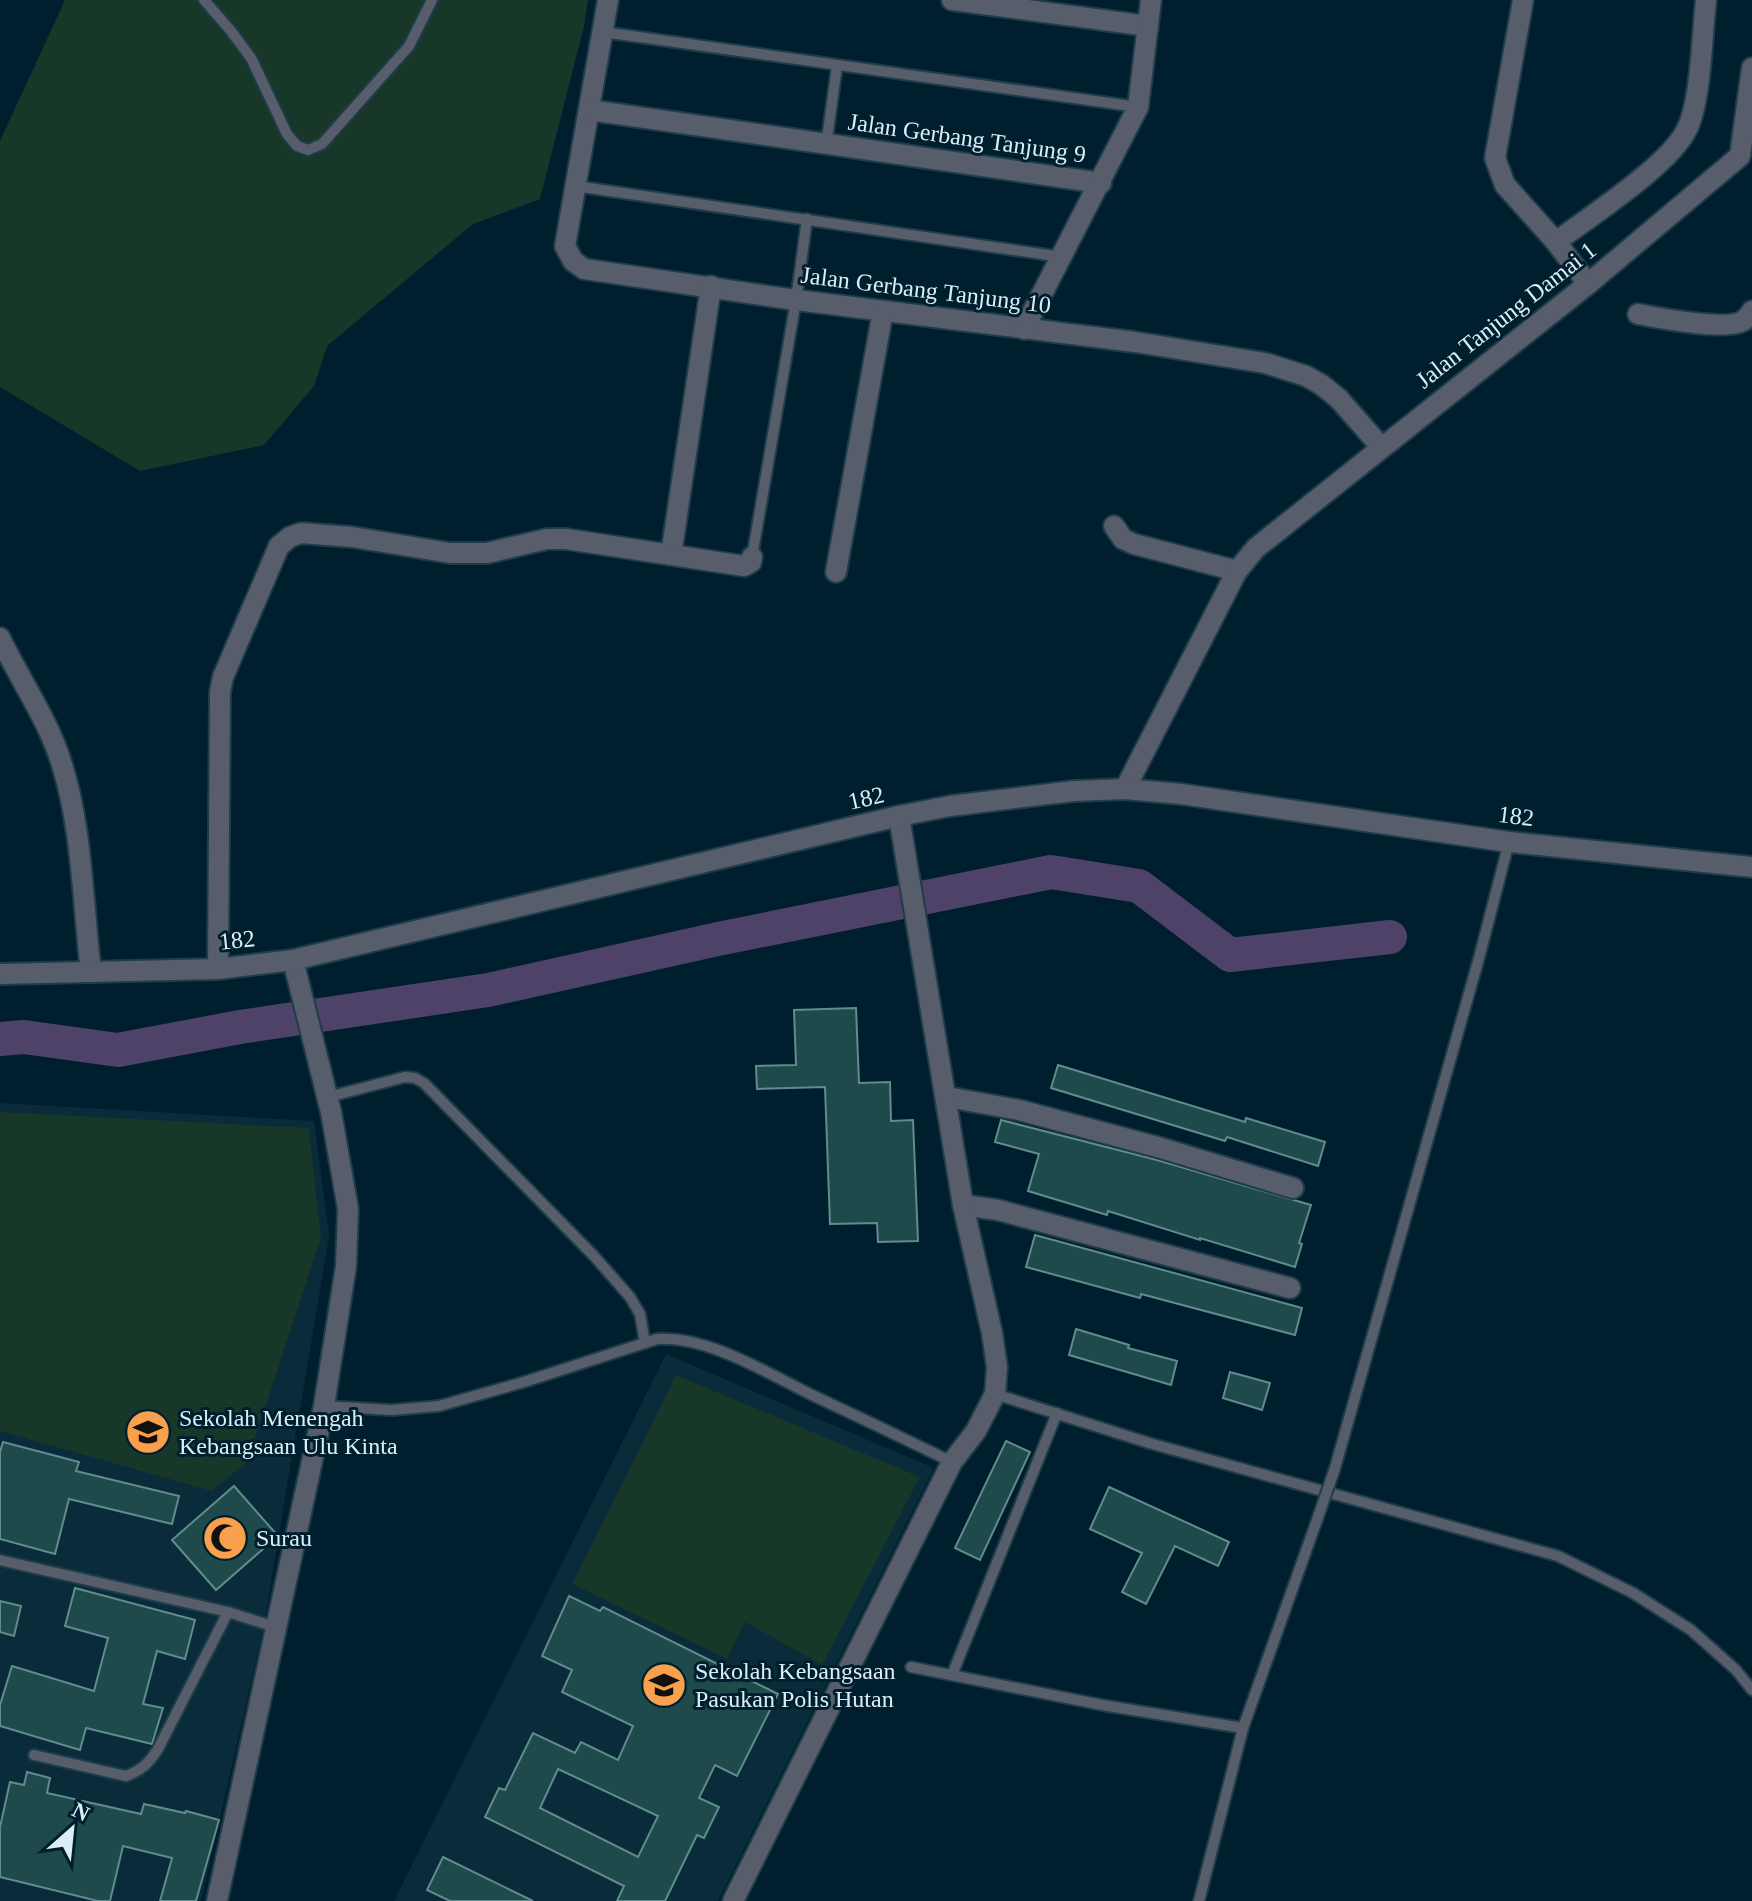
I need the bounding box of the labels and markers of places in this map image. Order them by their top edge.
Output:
place label: Sekolah Menengah Kebangsaan Ulu Kinta [179,1405,398,1459]
school or university icon: Sekolah Menengah Kebangsaan Ulu Kinta [124,1408,172,1456]
mosque icon: Surau [201,1514,249,1562]
place label: Surau [256,1525,312,1551]
place label: Sekolah Kebangsaan Pasukan Polis Hutan [695,1658,896,1712]
school or university icon: Sekolah Kebangsaan Pasukan Polis Hutan [640,1661,688,1709]

